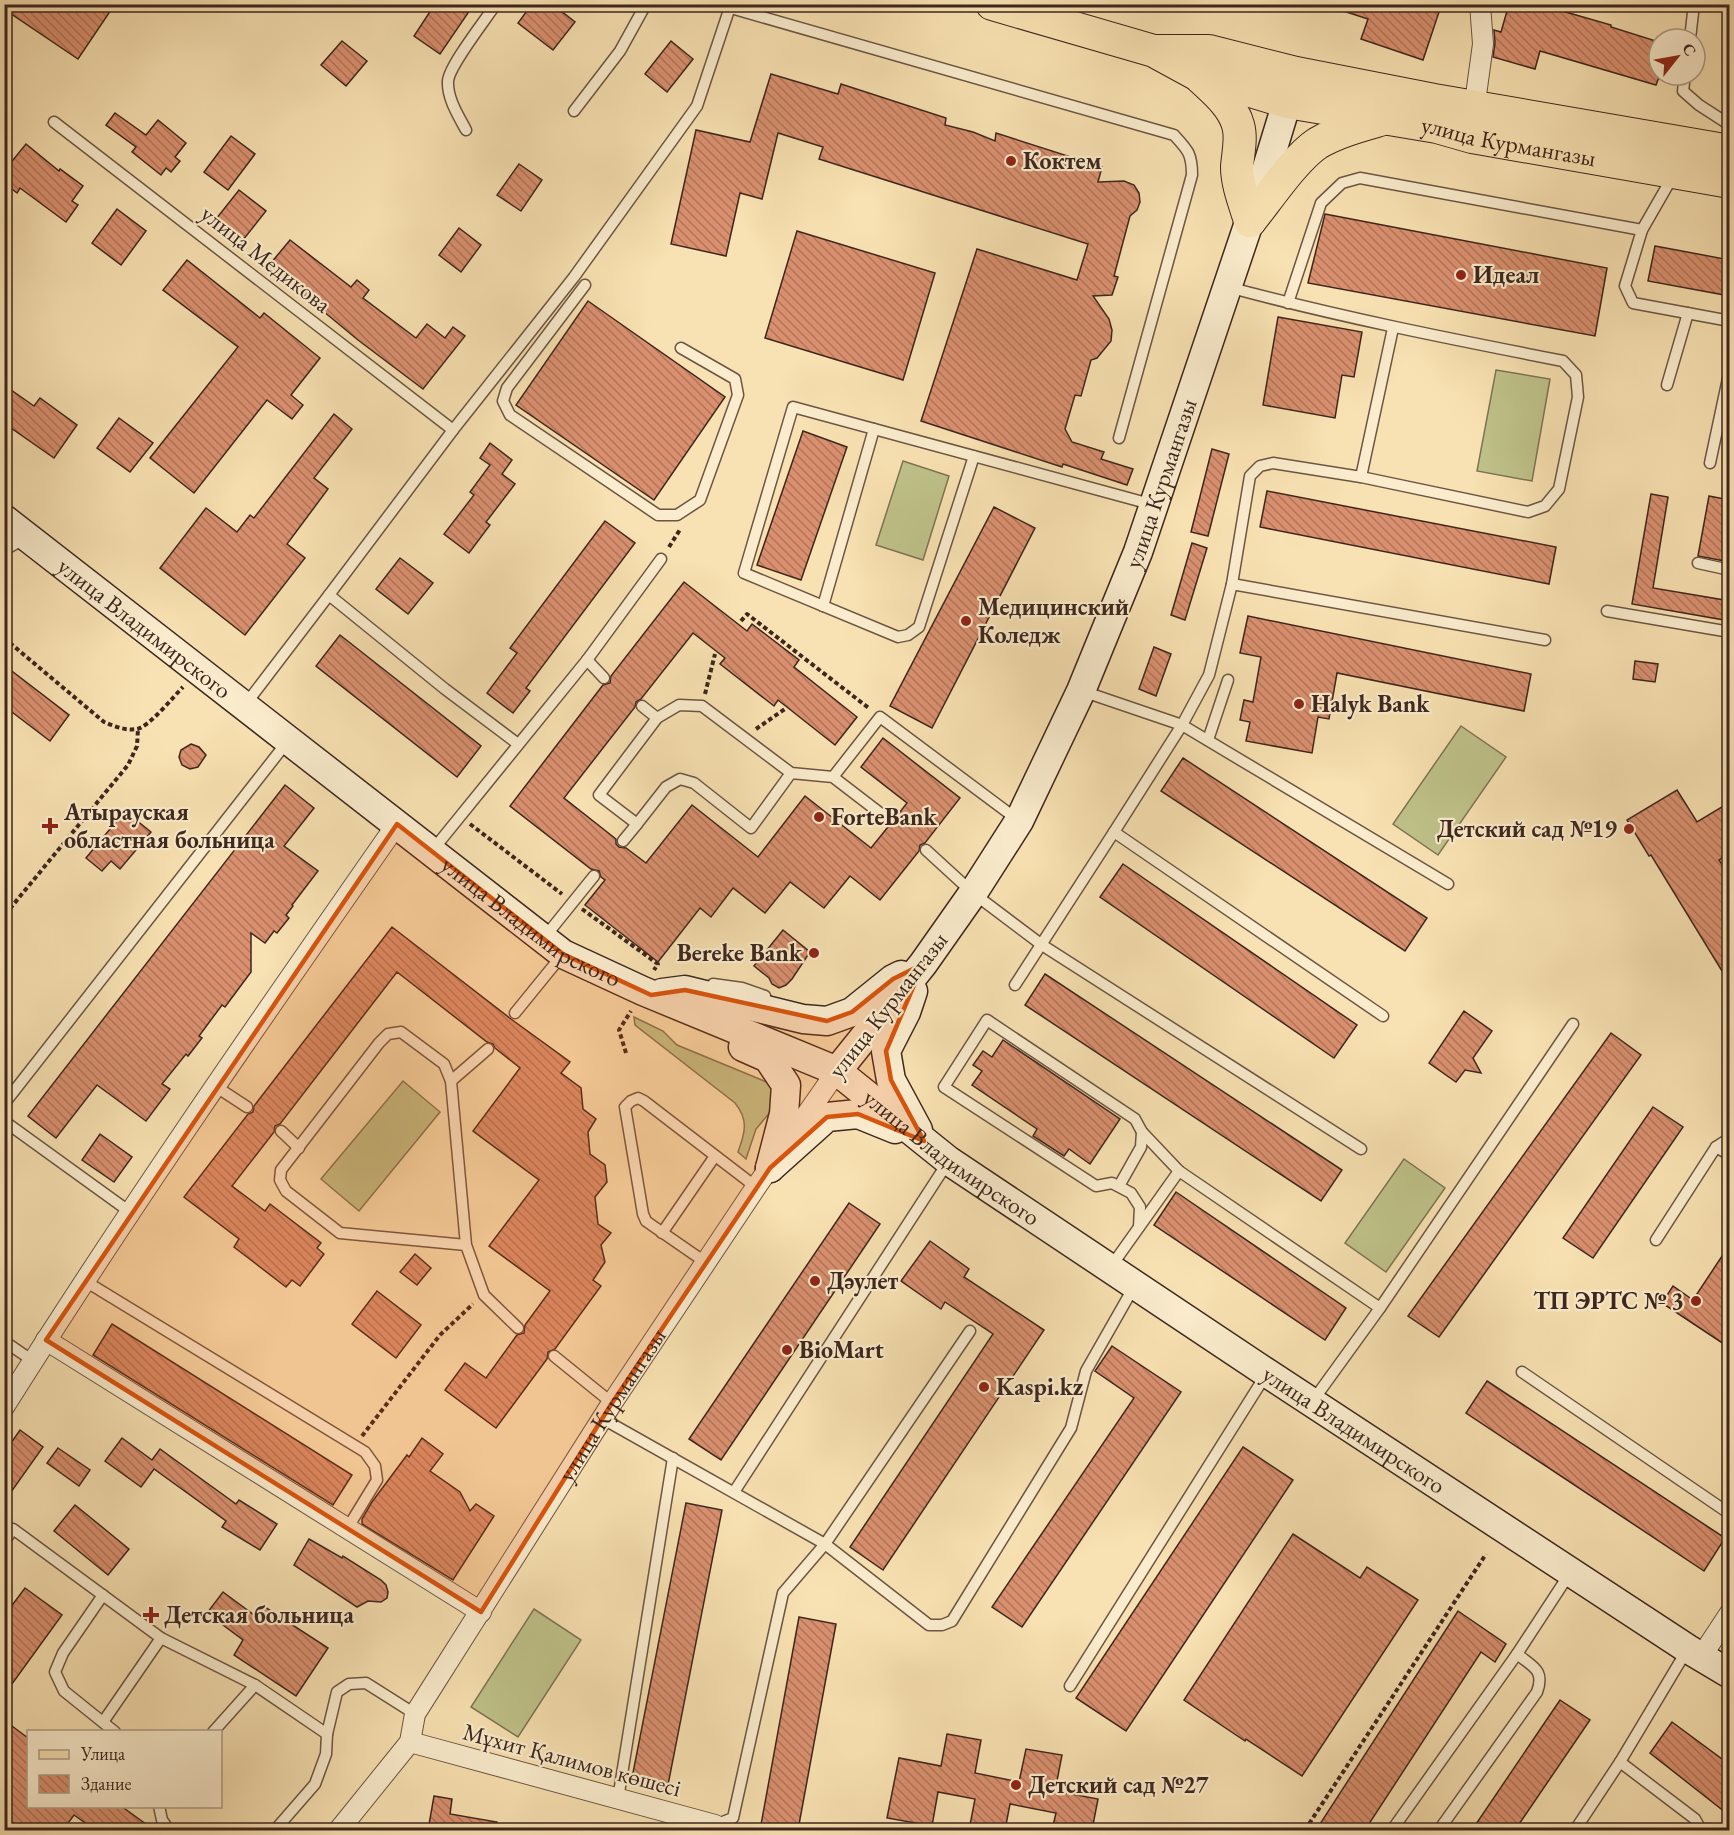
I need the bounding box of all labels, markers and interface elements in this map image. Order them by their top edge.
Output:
north arrow [1647,27,1707,87]
text: С [1678,39,1701,60]
street label: улица Курмангазы [1419,109,1599,173]
place label: Коктем [1023,145,1102,176]
marker: Коктем [1004,154,1018,168]
street label: улица Медикова [195,198,338,320]
place label: Идеал [1473,259,1539,290]
marker: Идеал [1454,268,1468,282]
street label: улица Курмангазы [1117,394,1204,573]
street label: улица Владимирского [51,550,238,705]
place label: Медицинский Коледж [978,591,1129,650]
marker: Медицинский Коледж [959,614,973,628]
place label: Halyk Bank [1311,688,1430,720]
marker: Halyk Bank [1292,697,1306,711]
place label: Атырауская областная больница [63,796,275,855]
place label: ForteBank [831,801,938,832]
marker: ForteBank [812,810,826,824]
place label: Детский сад №19 [1437,813,1617,844]
marker: Атырауская областная больница [41,817,59,835]
marker: Детский сад №19 [1622,822,1636,836]
street label: улица Владимирского [435,849,626,994]
street label: улица Курмангазы [821,925,955,1084]
place label: Bereke Bank [677,937,803,968]
marker: Bereke Bank [807,946,821,960]
street label: улица Владимирского [857,1082,1046,1233]
place label: Дәулет [827,1265,899,1297]
marker: Дәулет [808,1274,822,1288]
place label: ТП ЭРТС № 3 [1533,1285,1684,1316]
marker: ТП ЭРТС № 3 [1689,1294,1703,1308]
street label: улица Курмангазы [550,1321,673,1487]
place label: BioMart [799,1334,884,1365]
marker: BioMart [780,1343,794,1357]
street label: улица Владимирского [1257,1358,1452,1501]
place label: Kaspi.kz [996,1371,1084,1402]
marker: Kaspi.kz [977,1380,991,1394]
place label: Детская больница [164,1599,354,1630]
marker: Детская больница [142,1606,160,1624]
street label: Мұхит Қалимов көшесі [460,1715,685,1804]
legend [27,1730,222,1808]
text: Улица [80,1742,126,1765]
place label: Детский сад №27 [1028,1769,1209,1800]
text: Здание [81,1772,131,1795]
marker: Детский сад №27 [1009,1778,1023,1792]

